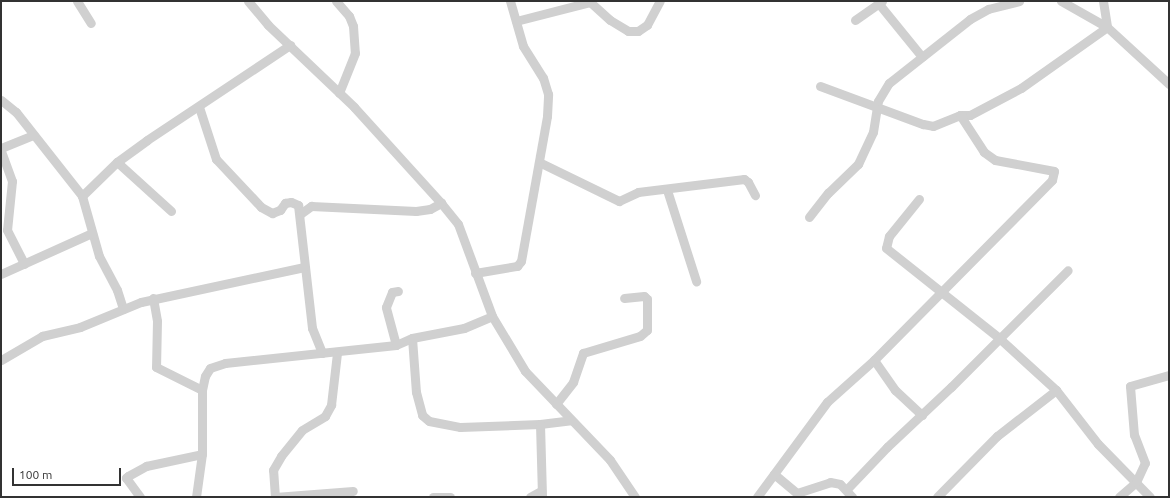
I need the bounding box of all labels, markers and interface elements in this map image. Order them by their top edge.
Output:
scale bar [14,460,123,486]
text: 100 m [19,468,52,481]

